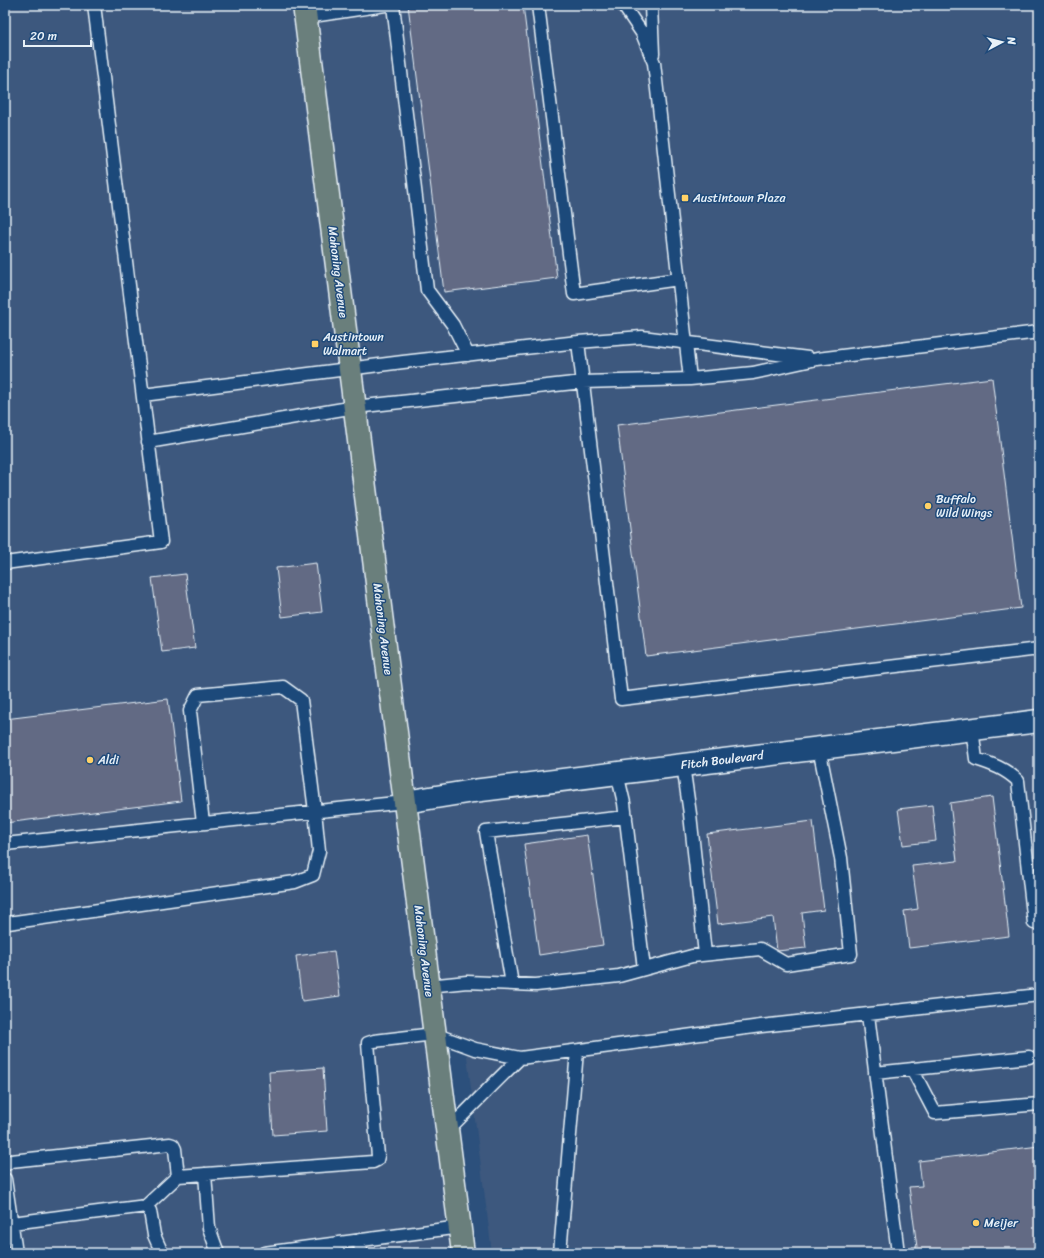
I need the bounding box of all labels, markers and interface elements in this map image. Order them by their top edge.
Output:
scale bar [24,22,91,48]
north arrow [982,22,1022,62]
text: 20 m [30,25,57,47]
text: N [1001,35,1021,46]
place label: Austintown Plaza [692,187,786,209]
marker: Austintown Plaza [680,193,690,203]
street label: Mahoning Avenue [321,225,355,319]
place label: Austintown Walmart [322,326,384,362]
marker: Austintown Walmart [310,339,320,349]
place label: Buffalo Wild Wings [936,488,993,524]
marker: Buffalo Wild Wings [923,501,933,511]
street label: Mahoning Avenue [366,582,400,676]
street label: Fitch Boulevard [679,744,766,776]
place label: Aldi [97,749,120,771]
marker: Aldi [85,755,95,765]
street label: Mahoning Avenue [407,904,441,998]
place label: Meijer [984,1212,1019,1234]
marker: Meijer [971,1218,981,1228]

